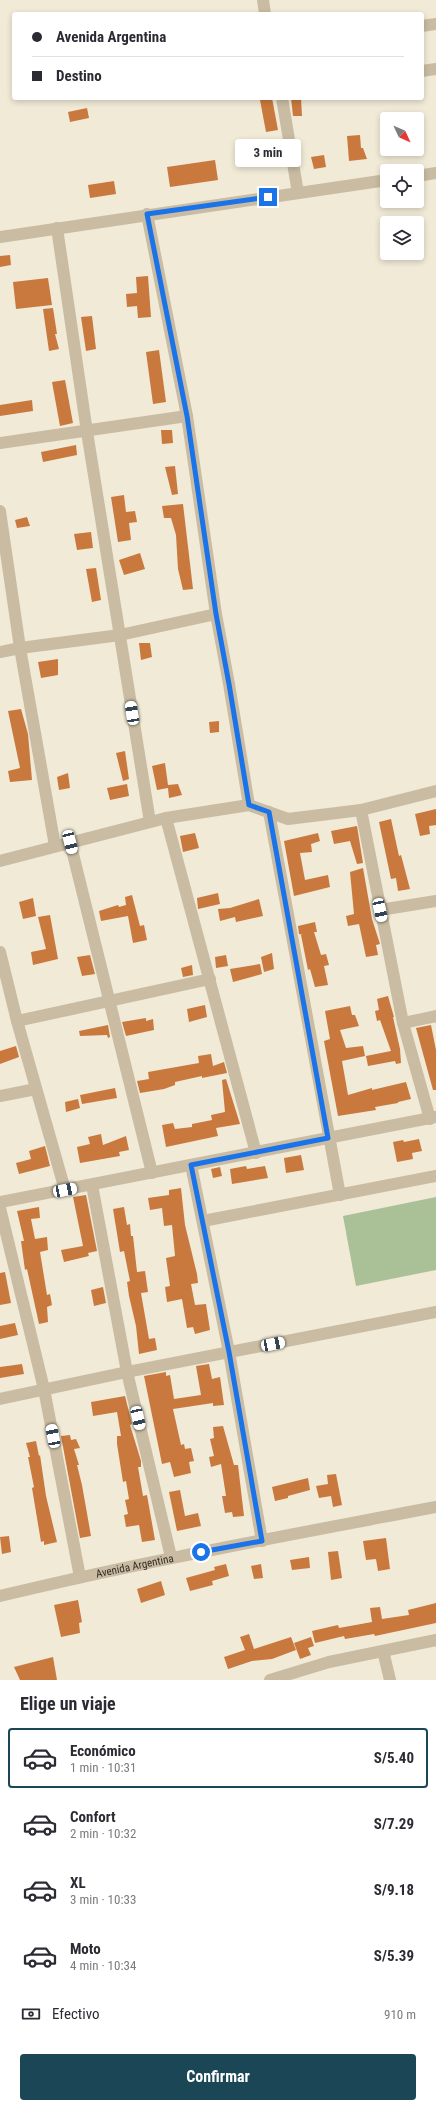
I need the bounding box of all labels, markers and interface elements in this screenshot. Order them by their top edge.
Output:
text: Avenida Argentina [56,28,166,46]
text: Destino [56,67,102,85]
north arrow [380,112,424,156]
map controls [380,112,424,260]
callout: 3 min [235,139,301,167]
text: 3 min [254,145,282,160]
button: locate [380,164,424,208]
route end [259,188,277,206]
button: layers [380,216,424,260]
car [124,700,140,726]
car [61,829,79,855]
car [372,897,388,923]
car [52,1182,78,1198]
car [260,1336,286,1352]
car [129,1405,147,1431]
car [45,1423,61,1449]
route start [192,1543,210,1561]
street label: Avenida Argentina [95,1552,175,1581]
text: Elige un viaje [20,1693,116,1714]
icon: car [22,1740,58,1776]
text: Económico [70,1742,136,1760]
text: S/5.40 [374,1749,414,1767]
text: 1 min · 10:31 [70,1760,136,1775]
icon: car [22,1806,58,1842]
text: Confort [70,1808,116,1826]
text: S/7.29 [374,1815,414,1833]
text: 2 min · 10:32 [70,1826,136,1841]
icon: car [22,1872,58,1908]
text: XL [70,1874,86,1892]
text: S/9.18 [374,1881,414,1899]
text: 3 min · 10:33 [70,1892,136,1907]
icon: car [22,1938,58,1974]
text: Moto [70,1940,101,1958]
text: S/5.39 [374,1947,414,1965]
text: 4 min · 10:34 [70,1958,136,1973]
icon: cash [20,2003,42,2025]
text: Efectivo [52,2005,100,2023]
text: 910 m [384,2007,416,2022]
button: Confirmar [20,2054,416,2100]

